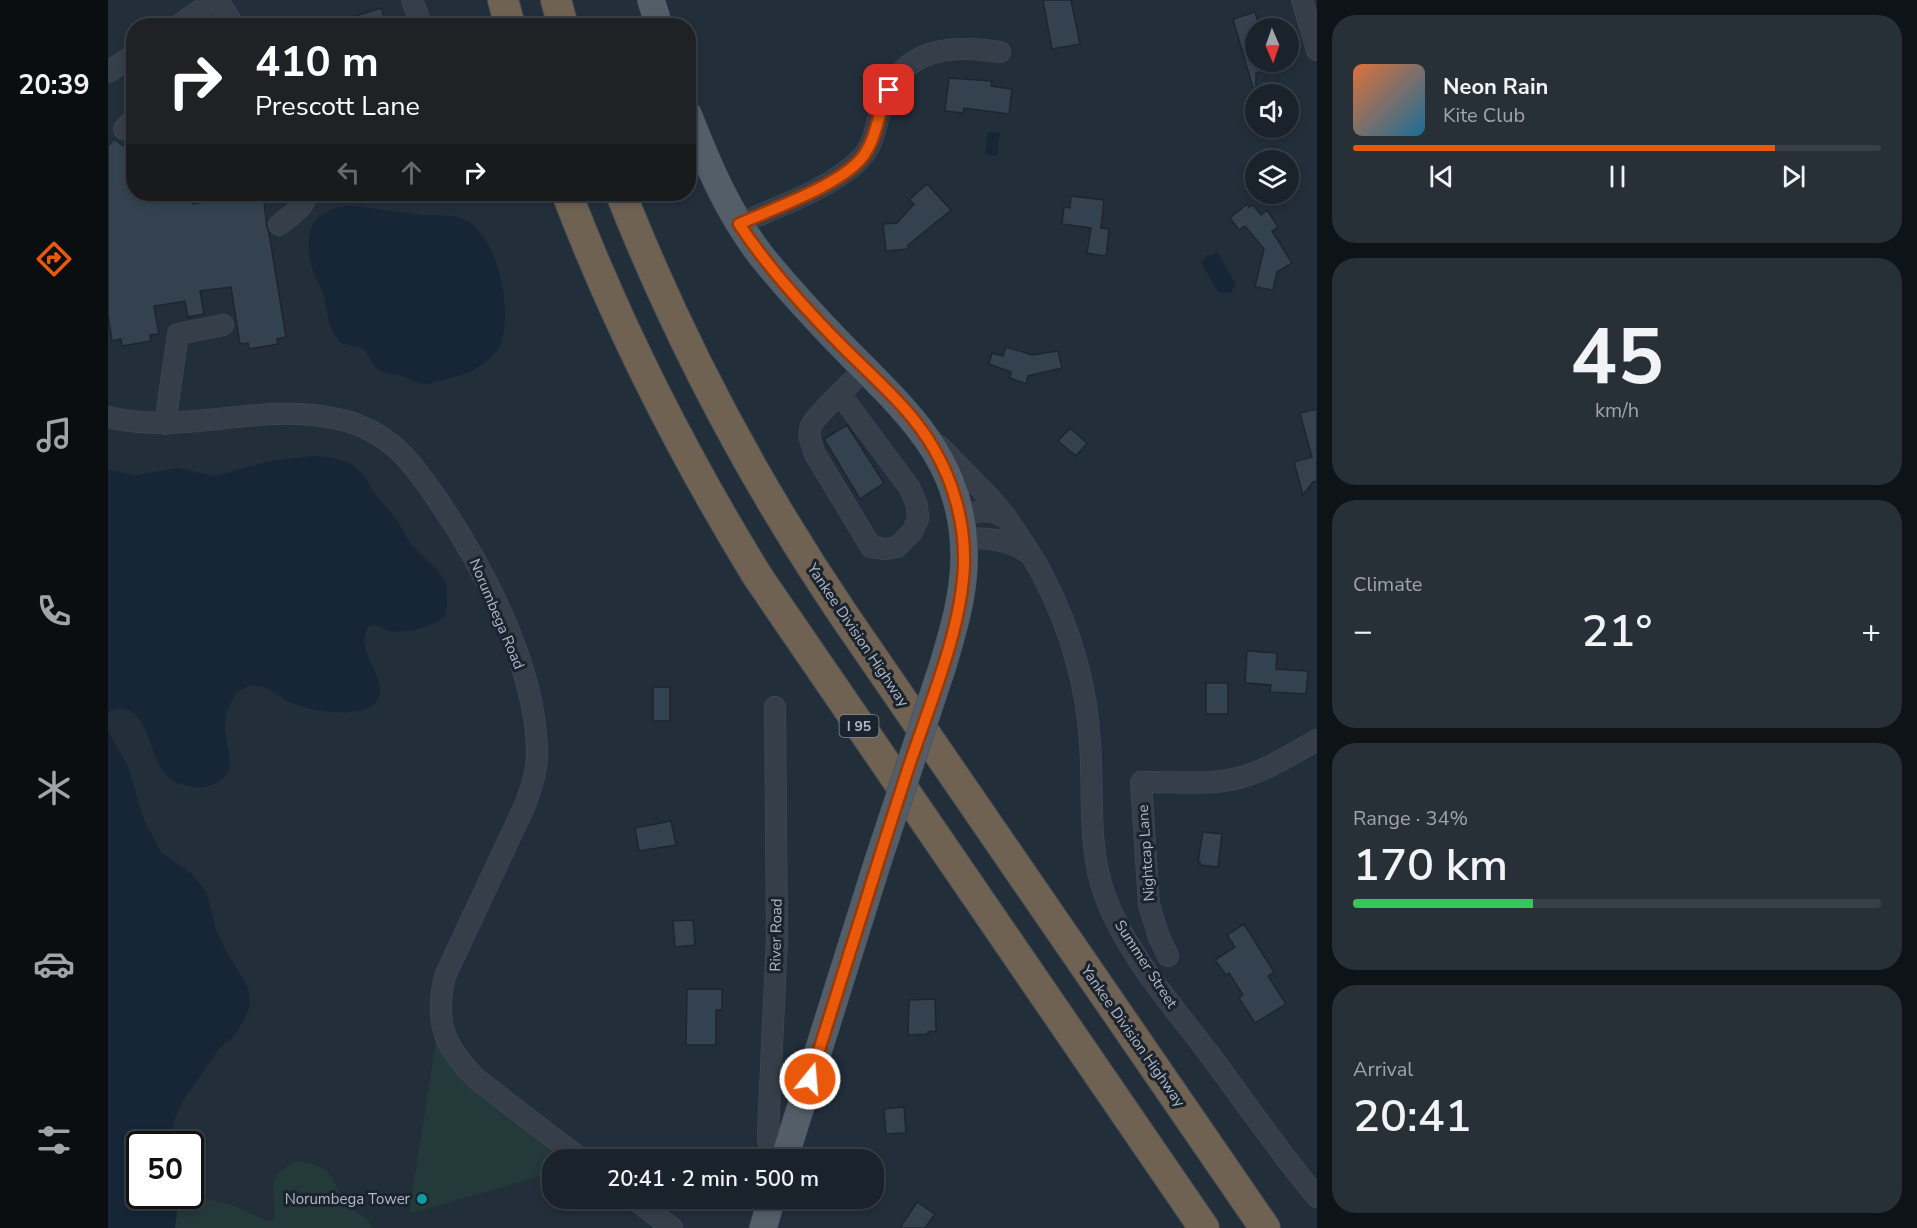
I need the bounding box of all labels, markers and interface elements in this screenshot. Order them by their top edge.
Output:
north arrow [1245,18,1299,72]
map controls [1245,18,1299,204]
text: 410 m [255,34,379,91]
icon: right [156,42,234,120]
pin [863,64,914,115]
text: 20:39 [18,67,90,104]
text: Neon Rain [1443,72,1548,102]
icon: arrive [872,73,905,106]
button: sound [1245,84,1299,138]
text: Prescott Lane [255,88,420,125]
text: Kite Club [1443,102,1525,129]
button: layers [1245,150,1299,204]
icon: left [332,156,365,189]
icon: ahead [395,156,428,189]
icon: right [458,156,491,189]
icon: previous [1425,160,1458,193]
icon: pause [1601,160,1634,193]
icon: next [1777,160,1810,193]
icon: directions [33,238,75,280]
text: 45 [1570,304,1664,411]
text: km/h [1595,397,1639,424]
icon: music [33,414,75,456]
street label: Norumbega Road [465,556,529,672]
street label: Yankee Division Highway [802,559,914,711]
text: Climate [1353,571,1422,598]
icon: phone [33,590,75,632]
text: 21° [1582,601,1652,662]
text: − [1353,609,1373,654]
text: + [1861,609,1881,654]
road number: I 95 [840,715,879,737]
icon: climate [33,767,75,809]
street label: Nightcap Lane [1133,804,1159,902]
text: Range · 34% [1353,805,1468,832]
text: 170 km [1353,835,1508,896]
street label: River Road [765,898,787,972]
street label: Summer Street [1110,916,1182,1013]
icon: car [33,943,75,985]
street label: Yankee Division Highway [1076,960,1190,1111]
position arrow [778,1047,842,1111]
text: Arrival [1353,1056,1413,1083]
text: 20:41 [1353,1086,1472,1147]
icon: filters [33,1119,75,1161]
speed limit sign: 50 [126,1131,204,1209]
text: 20:41 · 2 min · 500 m [607,1164,819,1194]
place label: Norumbega Tower [285,1189,411,1209]
marker: Norumbega Tower [415,1192,429,1206]

